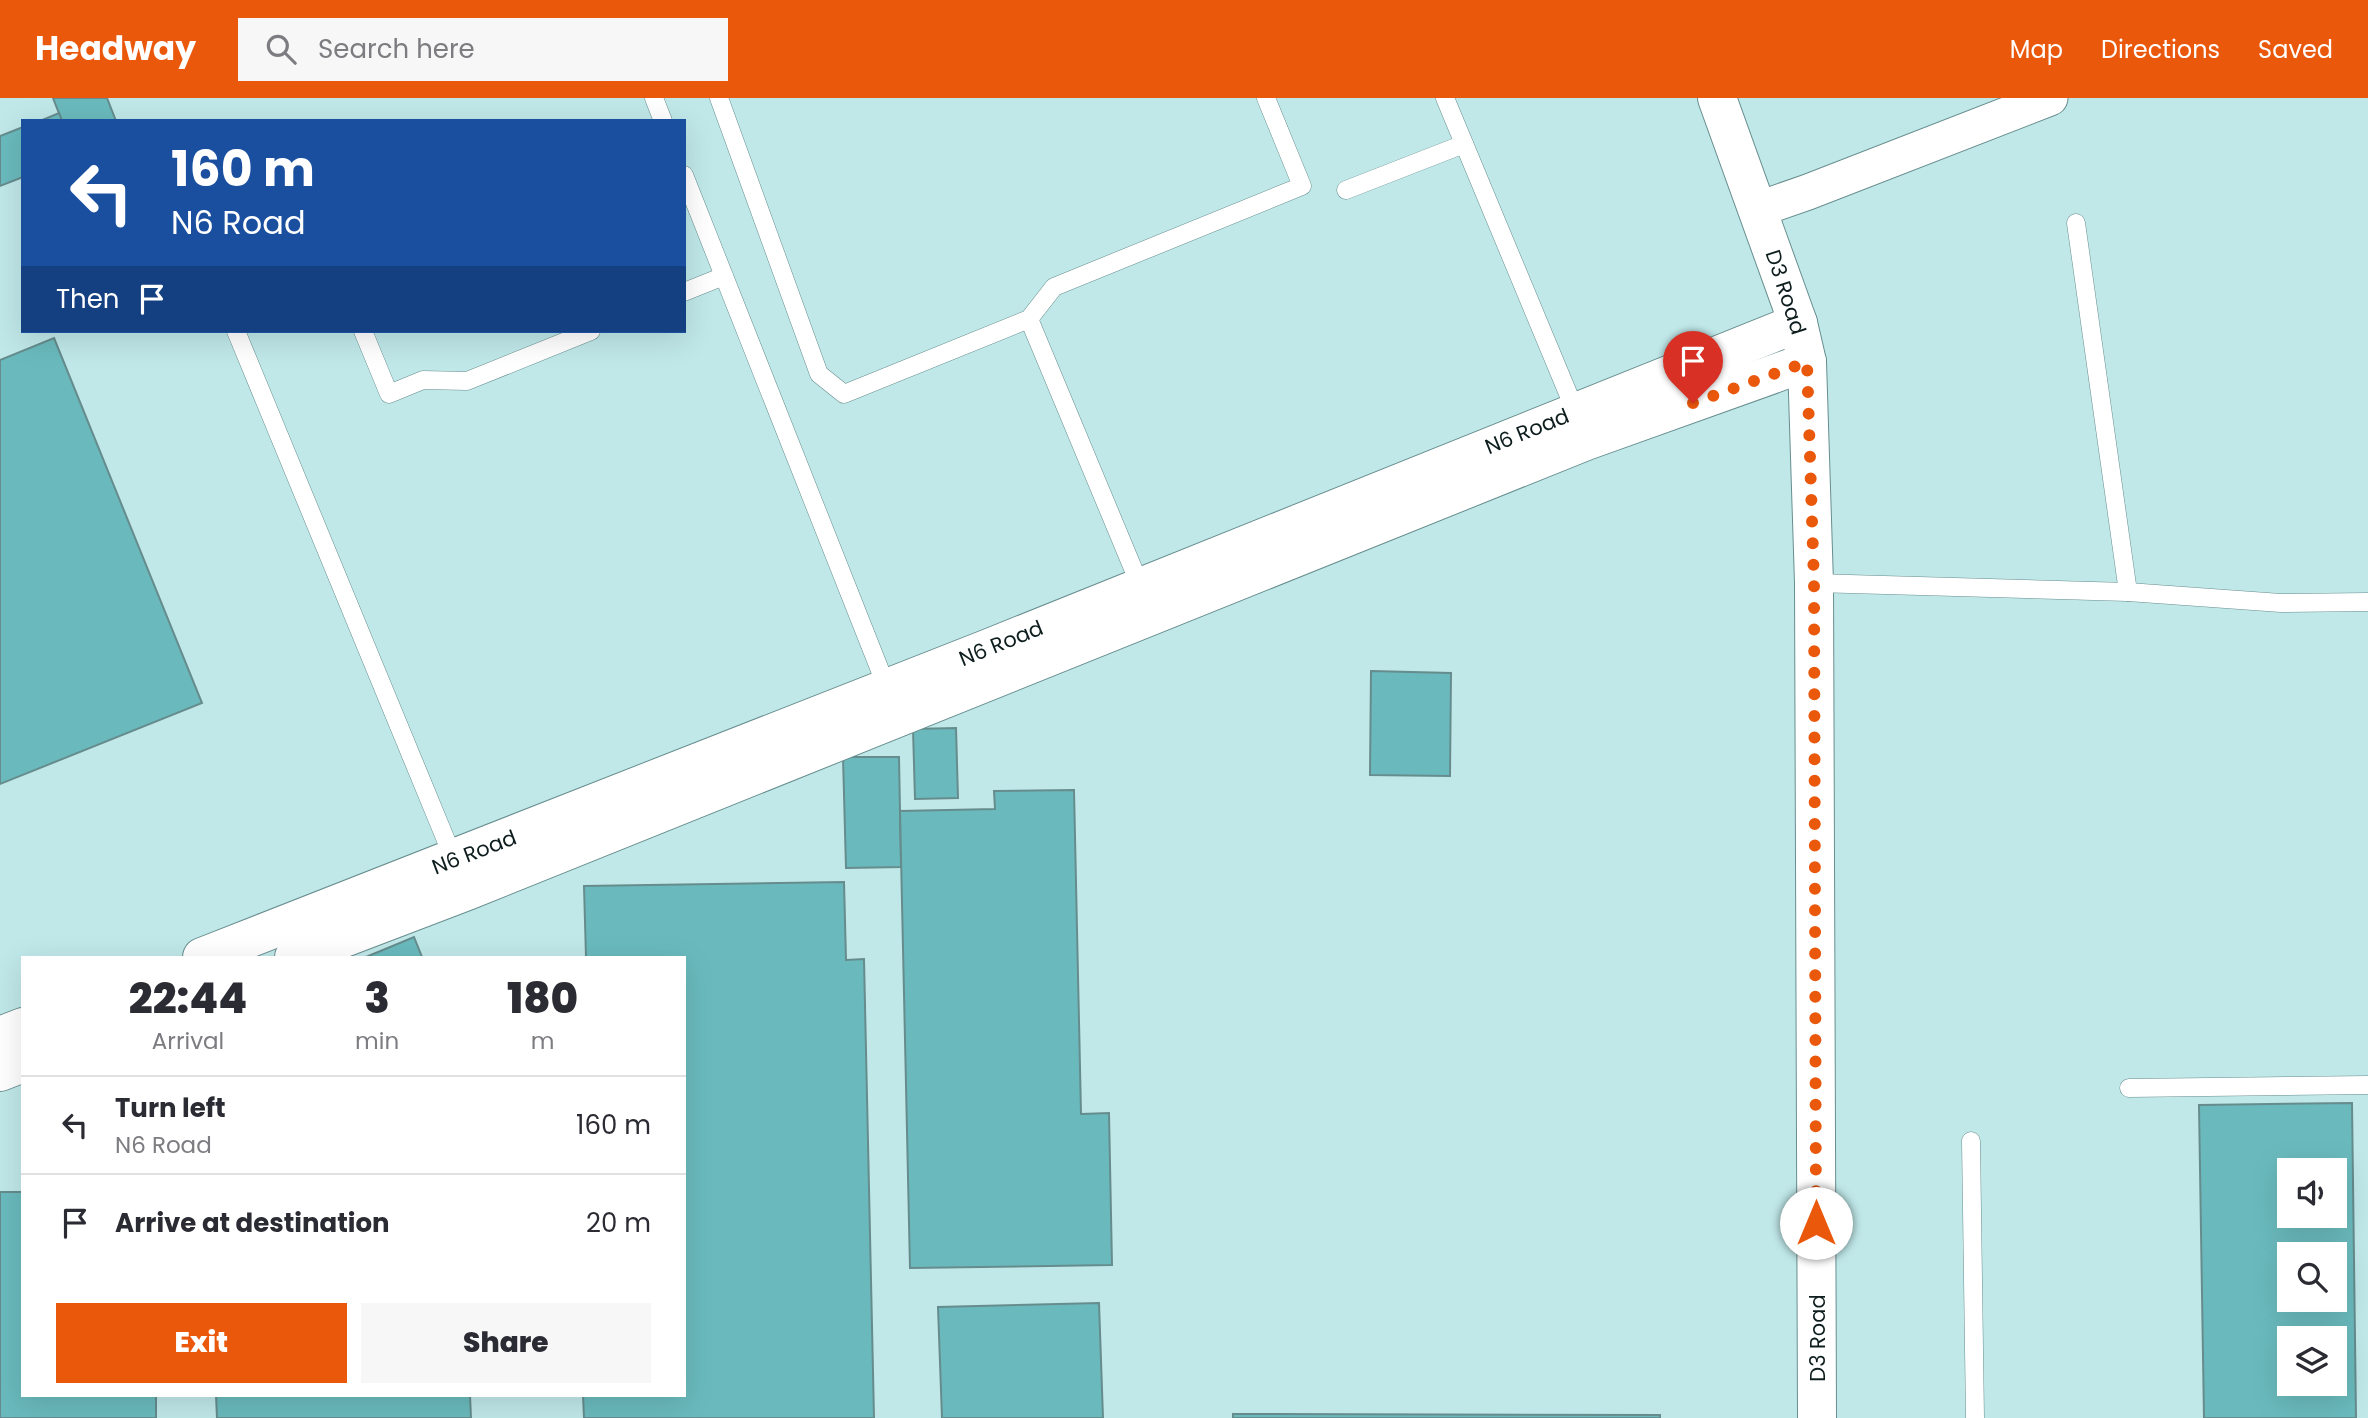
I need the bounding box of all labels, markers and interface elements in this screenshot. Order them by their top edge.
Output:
search box [238,18,728,81]
text: Headway [35,25,196,72]
icon: search [262,30,300,68]
text: Search here [318,31,475,67]
text: Map [2010,33,2063,66]
text: Directions [2101,33,2220,66]
text: Saved [2258,33,2333,66]
text: 160 m [171,135,315,203]
icon: left [56,147,147,238]
text: N6 Road [171,200,306,245]
street label: D3 Road [1759,246,1813,338]
icon: arrive [133,280,171,318]
text: Then [56,281,119,317]
pin [1663,331,1723,403]
icon: arrive [1674,342,1712,380]
street label: N6 Road [1481,401,1573,461]
street label: N6 Road [955,613,1047,673]
street label: N6 Road [428,823,520,881]
text: 22:44 [129,969,247,1028]
text: 3 [364,969,390,1028]
text: 180 [507,969,578,1028]
text: Arrival [152,1025,224,1057]
text: min [355,1025,399,1057]
text: m [531,1025,554,1057]
text: Turn left [115,1090,226,1126]
icon: left [56,1106,94,1144]
text: 160 m [576,1107,651,1143]
text: N6 Road [115,1129,212,1161]
map controls [2277,1158,2347,1396]
button: sound [2277,1158,2347,1228]
position arrow [1779,1186,1853,1260]
icon: arrive [56,1204,94,1242]
text: Arrive at destination [115,1205,390,1241]
text: 20 m [586,1205,651,1241]
button: search [2277,1242,2347,1312]
street label: D3 Road [1803,1294,1832,1382]
button: Exit [56,1303,347,1383]
button: Share [361,1303,651,1383]
button: layers [2277,1326,2347,1396]

